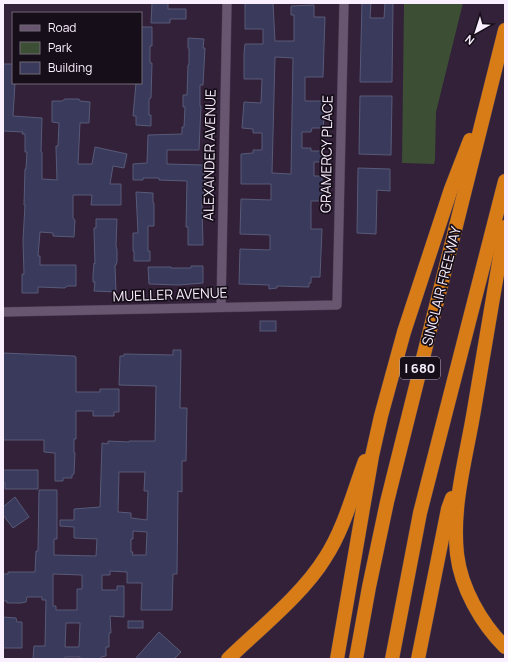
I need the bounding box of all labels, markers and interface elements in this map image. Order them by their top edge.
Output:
legend [12,12,142,84]
north arrow [456,12,496,52]
text: Road [48,19,76,36]
text: N [462,32,477,48]
text: Park [48,39,73,56]
text: Building [48,59,92,76]
street label: ALEXANDER AVENUE [198,89,220,221]
street label: GRAMERCY PLACE [315,95,337,213]
street label: SINCLAIR FREEWAY [417,224,465,348]
street label: MUELLER AVENUE [112,282,228,306]
road number: I 680 [400,357,440,379]

